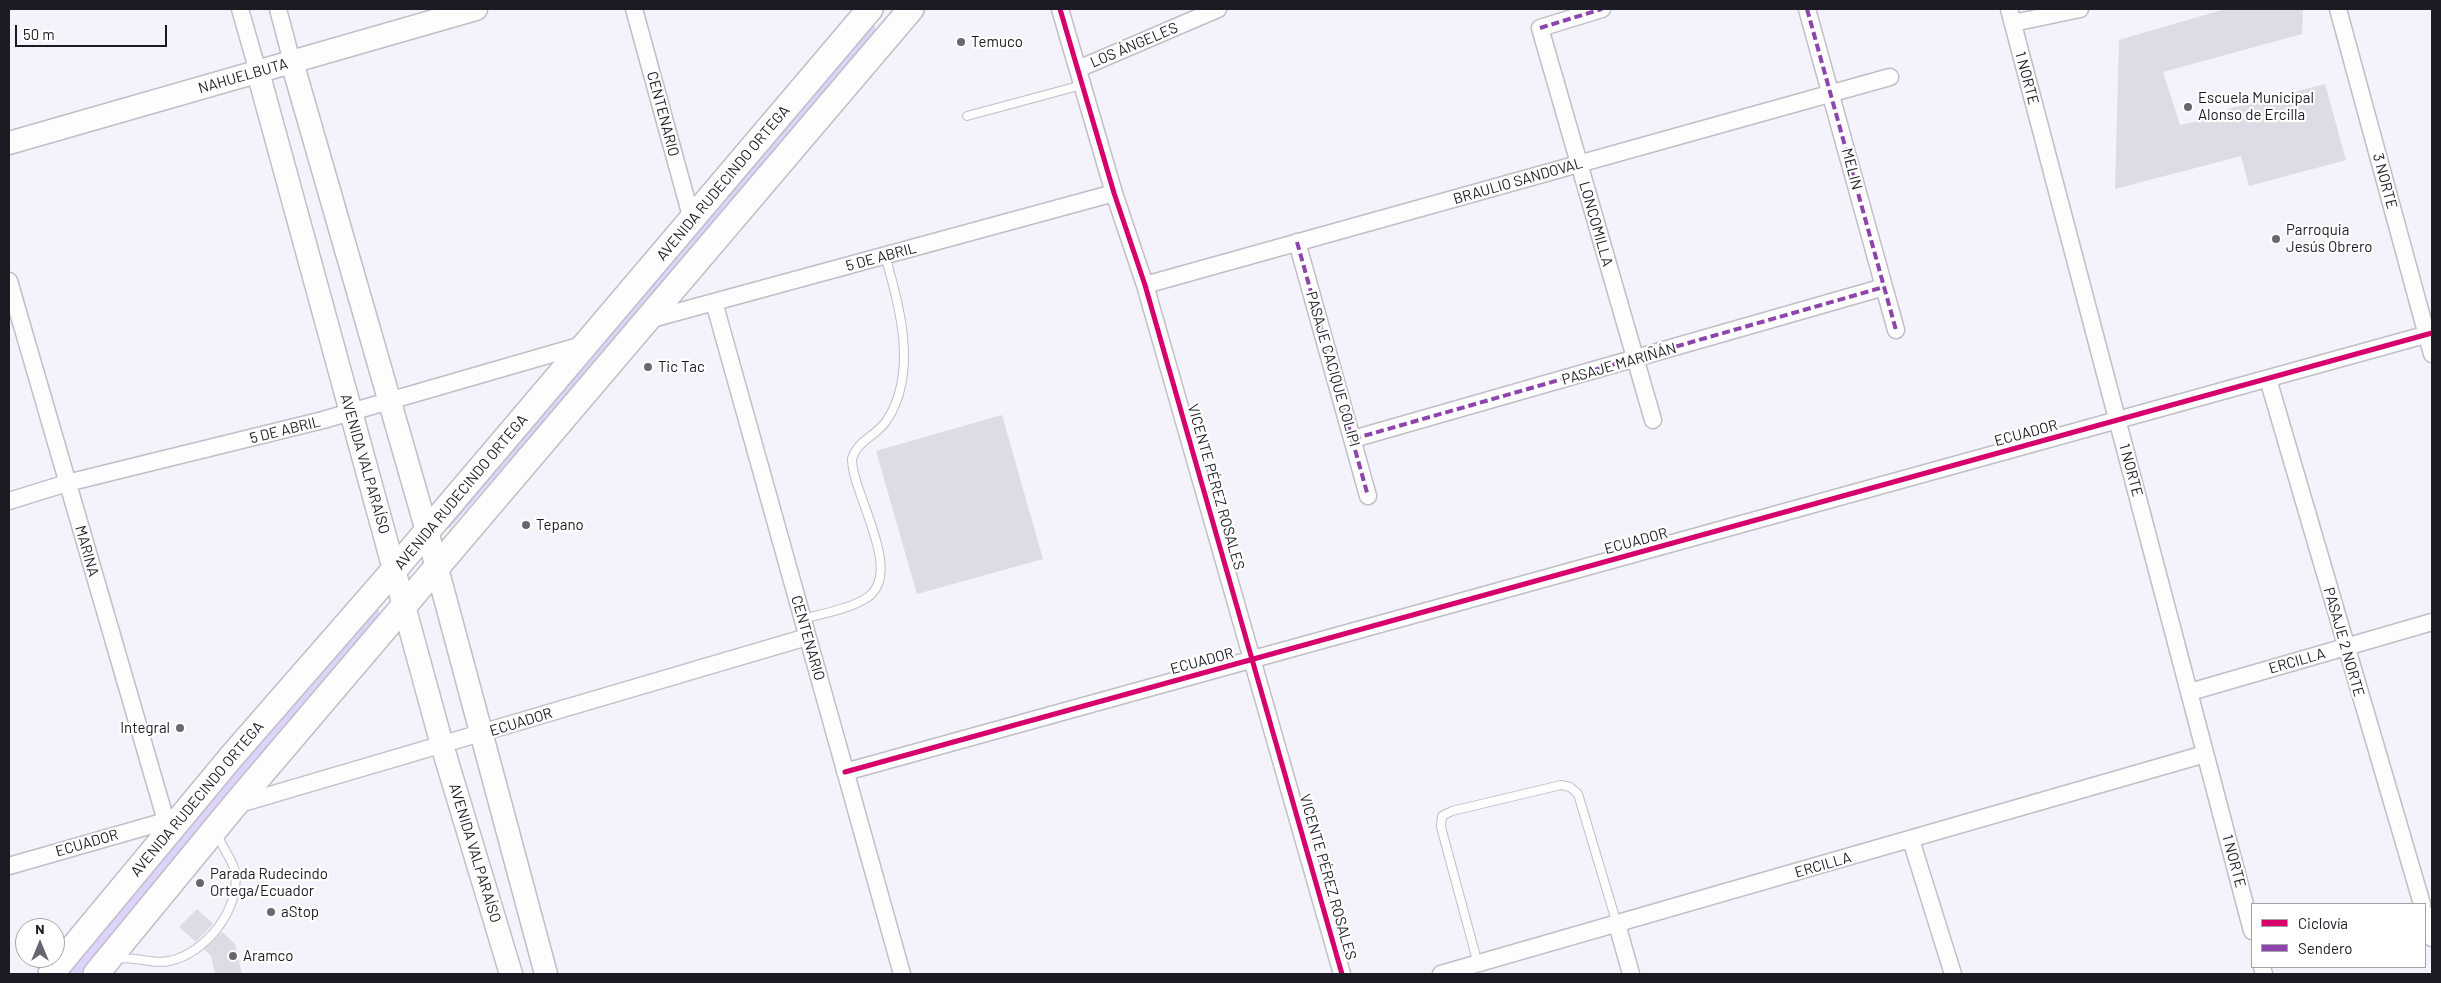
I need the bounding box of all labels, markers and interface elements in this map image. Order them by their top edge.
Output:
scale bar [18,15,170,47]
street label: LOS ÁNGELES [1087,18,1181,72]
text: 50 m [23,25,55,43]
place label: Temuco [971,33,1023,51]
marker: Temuco [955,36,967,48]
street label: 1 NORTE [2011,49,2043,107]
street label: NAHUELBUTA [196,55,290,97]
street label: CENTENARIO [643,69,683,159]
place label: Escuela Municipal Alonso de Ercilla [2198,89,2314,124]
marker: Escuela Municipal Alonso de Ercilla [2182,101,2194,113]
street label: AVENIDA RUDECINDO ORTEGA [653,102,793,264]
street label: MELIN [1838,146,1866,192]
street label: 3 NORTE [2369,151,2401,211]
street label: BRAULIO SANDOVAL [1451,154,1585,208]
street label: LONCOMILLA [1575,179,1617,269]
place label: Parroquia Jesús Obrero [2286,221,2372,256]
marker: Parroquia Jesús Obrero [2270,233,2282,245]
street label: 5 DE ABRIL [844,239,918,275]
street label: PASAJE CACIQUE COLIPI [1302,289,1364,449]
street label: PASAJE MARIÑÁN [1560,339,1678,389]
place label: Tic Tac [658,358,705,376]
marker: Tic Tac [642,361,654,373]
street label: AVENIDA VALPARAÍSO [336,392,394,536]
street label: VICENTE PÉREZ ROSALES [1184,402,1248,572]
street label: AVENIDA RUDECINDO ORTEGA [391,411,531,573]
street label: 5 DE ABRIL [248,413,322,447]
street label: ECUADOR [1992,416,2060,450]
street label: 1 NORTE [2115,441,2147,499]
place label: Tepano [536,516,584,534]
marker: Tepano [520,519,532,531]
street label: MARINA [71,523,103,579]
street label: ECUADOR [1602,524,1670,558]
street label: PASAJE 2 NORTE [2320,585,2368,699]
street label: CENTENARIO [787,593,829,683]
street label: ECUADOR [1168,644,1236,678]
street label: ERCILLA [2267,644,2327,678]
street label: ECUADOR [487,704,555,740]
street label: AVENIDA RUDECINDO ORTEGA [127,718,267,880]
place label: Integral [120,719,170,737]
marker: Integral [174,722,186,734]
street label: AVENIDA VALPARAÍSO [445,781,505,925]
street label: VICENTE PÉREZ ROSALES [1296,792,1360,962]
street label: ECUADOR [53,825,121,861]
street label: 1 NORTE [2218,832,2250,890]
street label: ERCILLA [1793,848,1853,882]
place label: Parada Rudecindo Ortega/Ecuador [210,865,328,900]
marker: Parada Rudecindo Ortega/Ecuador [194,877,206,889]
place label: aStop [281,903,319,921]
legend [2251,903,2426,968]
marker: aStop [265,906,277,918]
text: Ciclovía [2298,914,2348,932]
north arrow [15,918,65,968]
text: N [35,920,45,937]
text: Sendero [2298,939,2352,957]
place label: Aramco [243,947,293,965]
marker: Aramco [227,950,239,962]

